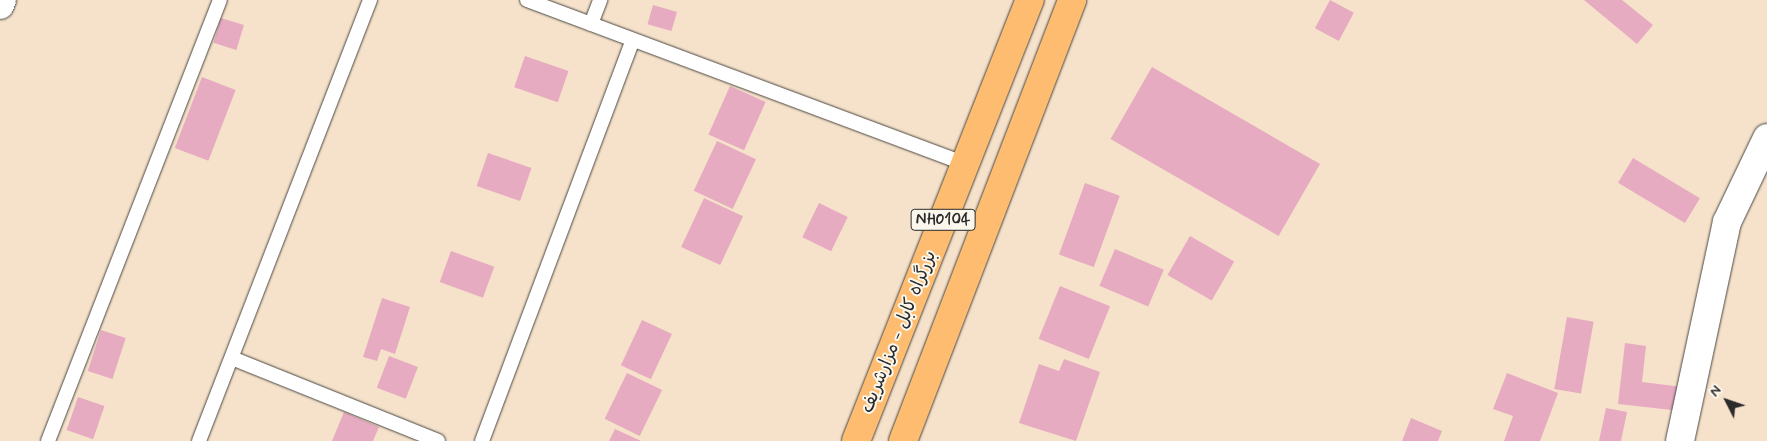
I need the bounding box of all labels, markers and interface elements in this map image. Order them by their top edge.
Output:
road number: NH0104 [910,206,976,234]
street label: بزرگراه کابل - مزارشریف [857,248,941,416]
north arrow [1702,376,1752,426]
text: N [1706,382,1726,401]

